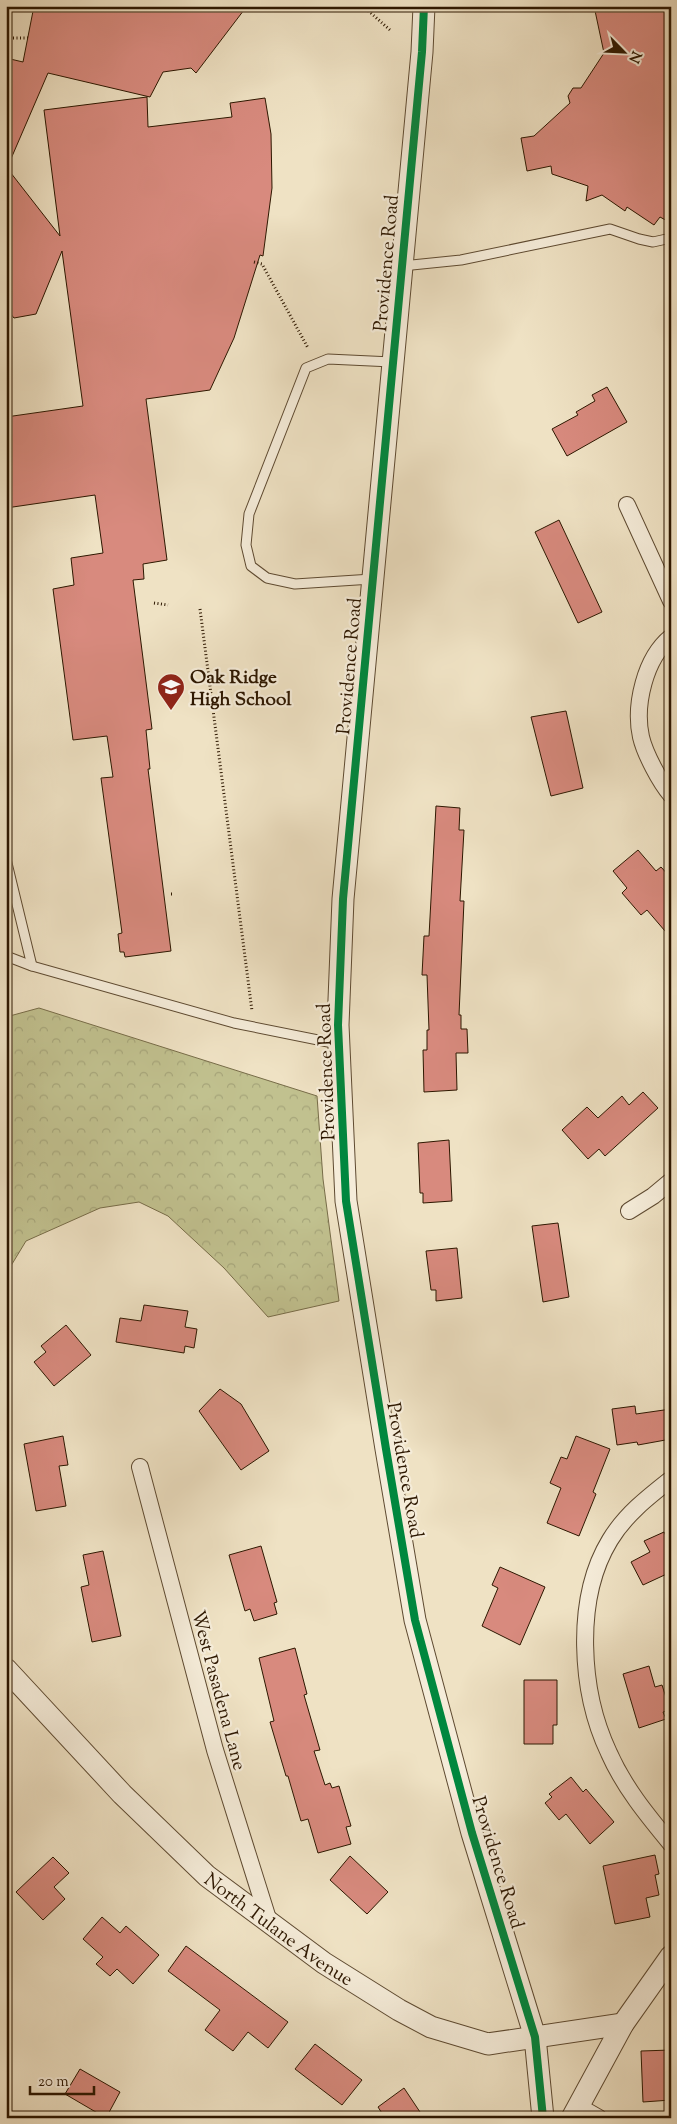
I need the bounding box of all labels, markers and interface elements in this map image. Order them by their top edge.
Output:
north arrow [600,28,650,78]
text: N [623,47,645,66]
street label: Providence Road [368,193,407,333]
street label: Providence Road [331,596,370,736]
place label: Oak Ridge High School [190,665,292,714]
school or university icon: Oak Ridge High School [156,672,186,711]
street label: Providence Road [312,1003,343,1141]
street label: Providence Road [378,1400,429,1541]
street label: West Pasadena Lane [183,1608,252,1774]
street label: Providence Road [464,1793,530,1933]
street label: North Tulane Avenue [198,1867,358,1994]
scale bar [30,2064,94,2096]
text: 20 m [38,2072,69,2093]

